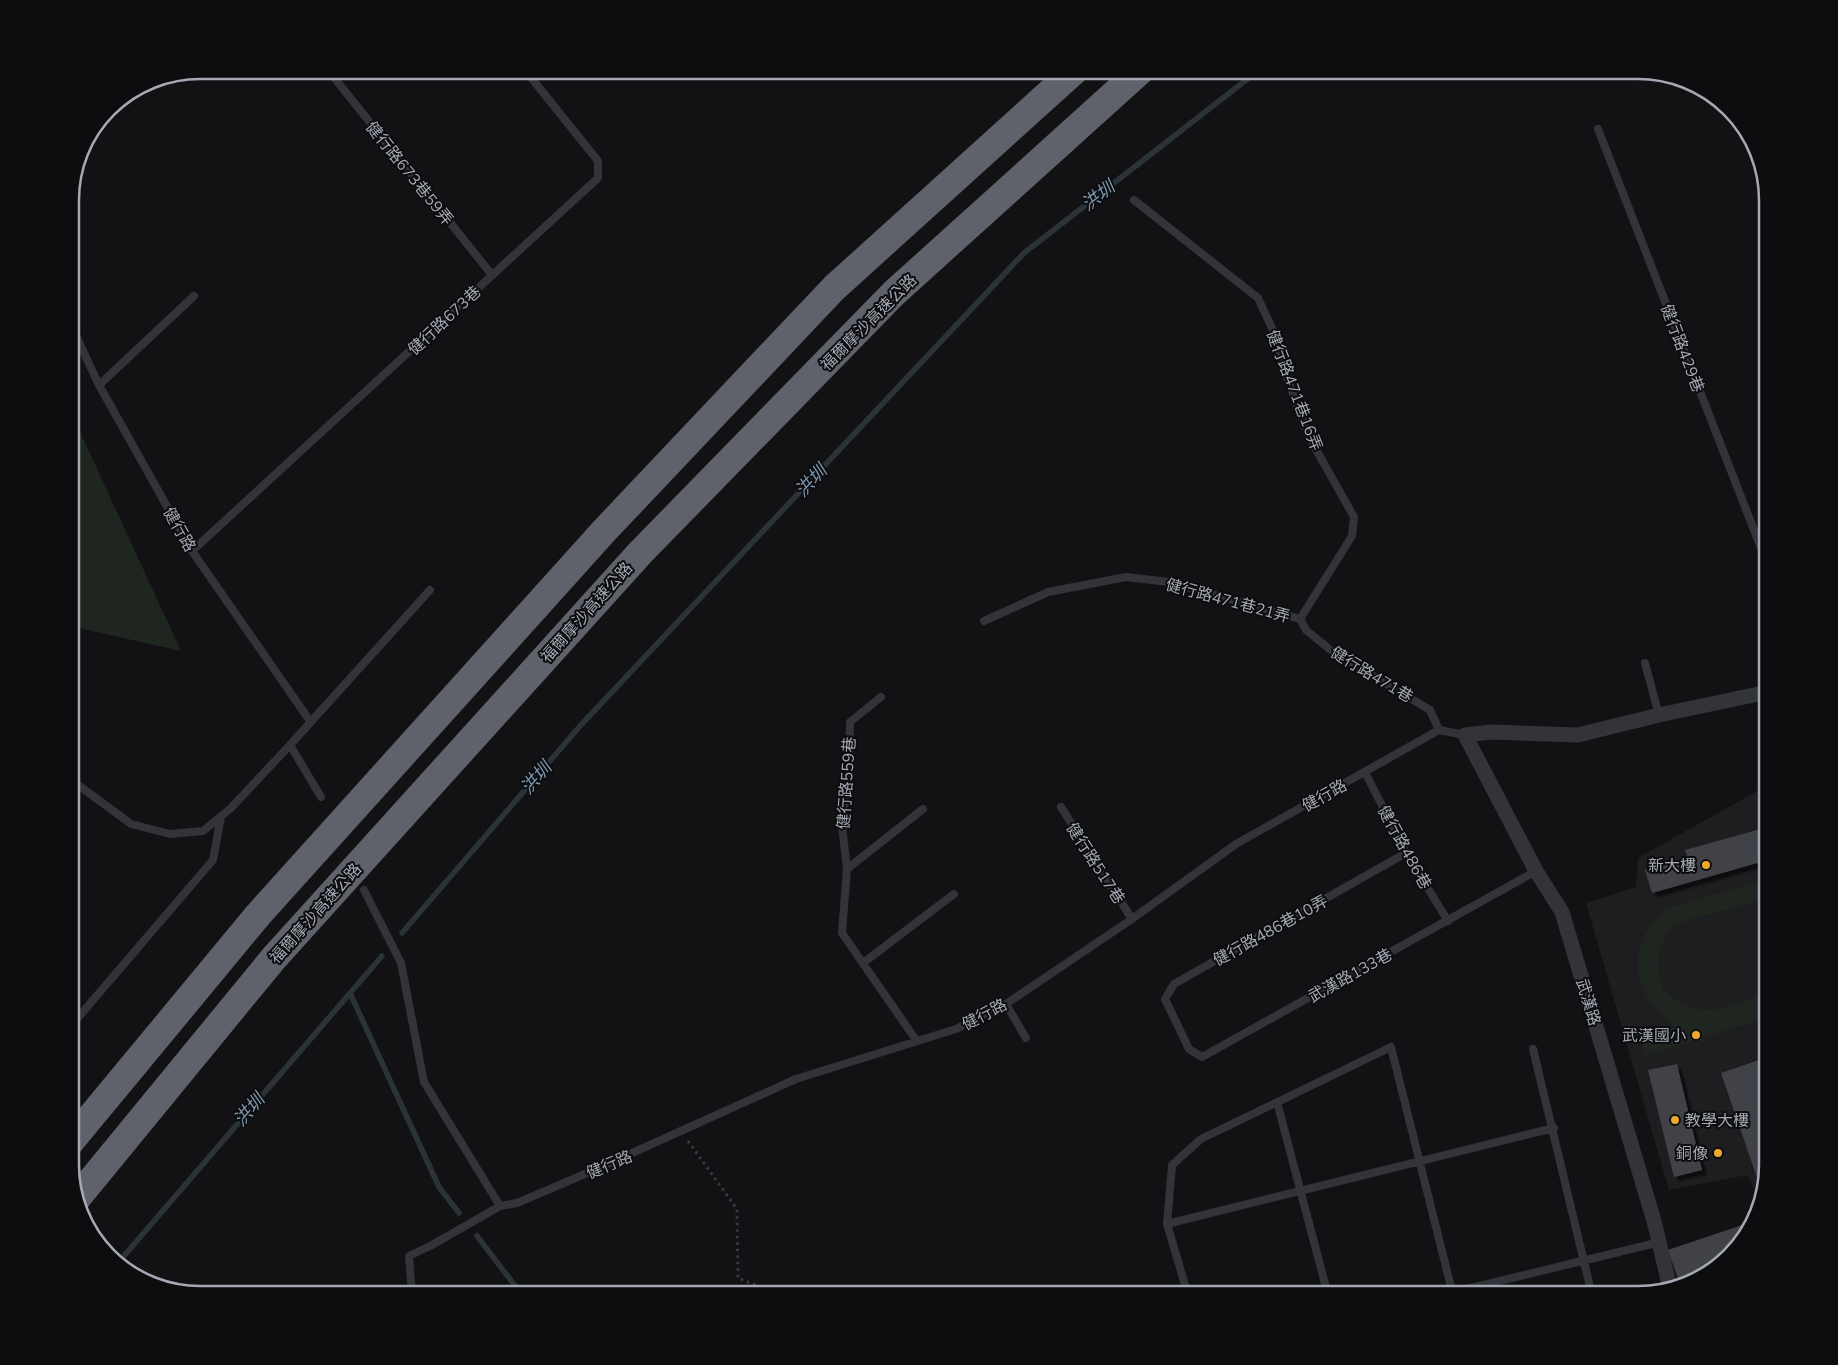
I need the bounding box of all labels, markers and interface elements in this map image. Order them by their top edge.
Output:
street label: 健行路673巷59弄 [360,117,458,230]
water label: 洪圳 [1076,174,1122,217]
street label: 福爾摩沙高速公路 [816,270,922,376]
street label: 健行路673巷 [403,281,486,360]
street label: 健行路429巷 [1655,301,1709,396]
street label: 健行路471巷16弄 [1261,327,1327,454]
water label: 洪圳 [790,457,834,502]
street label: 健行路 [158,503,201,556]
street label: 福爾摩沙高速公路 [536,558,638,668]
street label: 健行路471巷21弄 [1163,574,1292,628]
street label: 健行路471巷 [1326,642,1417,708]
street label: 健行路559巷 [833,736,861,830]
water label: 洪圳 [515,754,559,799]
street label: 健行路 [1298,775,1351,817]
street label: 健行路486巷 [1372,802,1436,893]
street label: 健行路517巷 [1061,819,1130,908]
place label: 新大樓 [1648,855,1696,877]
street label: 福爾摩沙高速公路 [265,859,367,969]
marker: 新大樓 [1700,859,1712,871]
street label: 健行路486巷10弄 [1209,890,1332,972]
street label: 武漢路133巷 [1305,944,1396,1008]
street label: 武漢路 [1571,976,1606,1028]
street label: 健行路 [958,994,1011,1036]
place label: 武漢國小 [1622,1025,1686,1047]
marker: 武漢國小 [1690,1029,1702,1041]
water label: 洪圳 [228,1086,272,1131]
place label: 教學大樓 [1685,1110,1749,1132]
marker: 教學大樓 [1669,1114,1681,1126]
place label: 銅像 [1676,1143,1708,1165]
street label: 健行路 [583,1145,636,1184]
marker: 銅像 [1712,1147,1724,1159]

